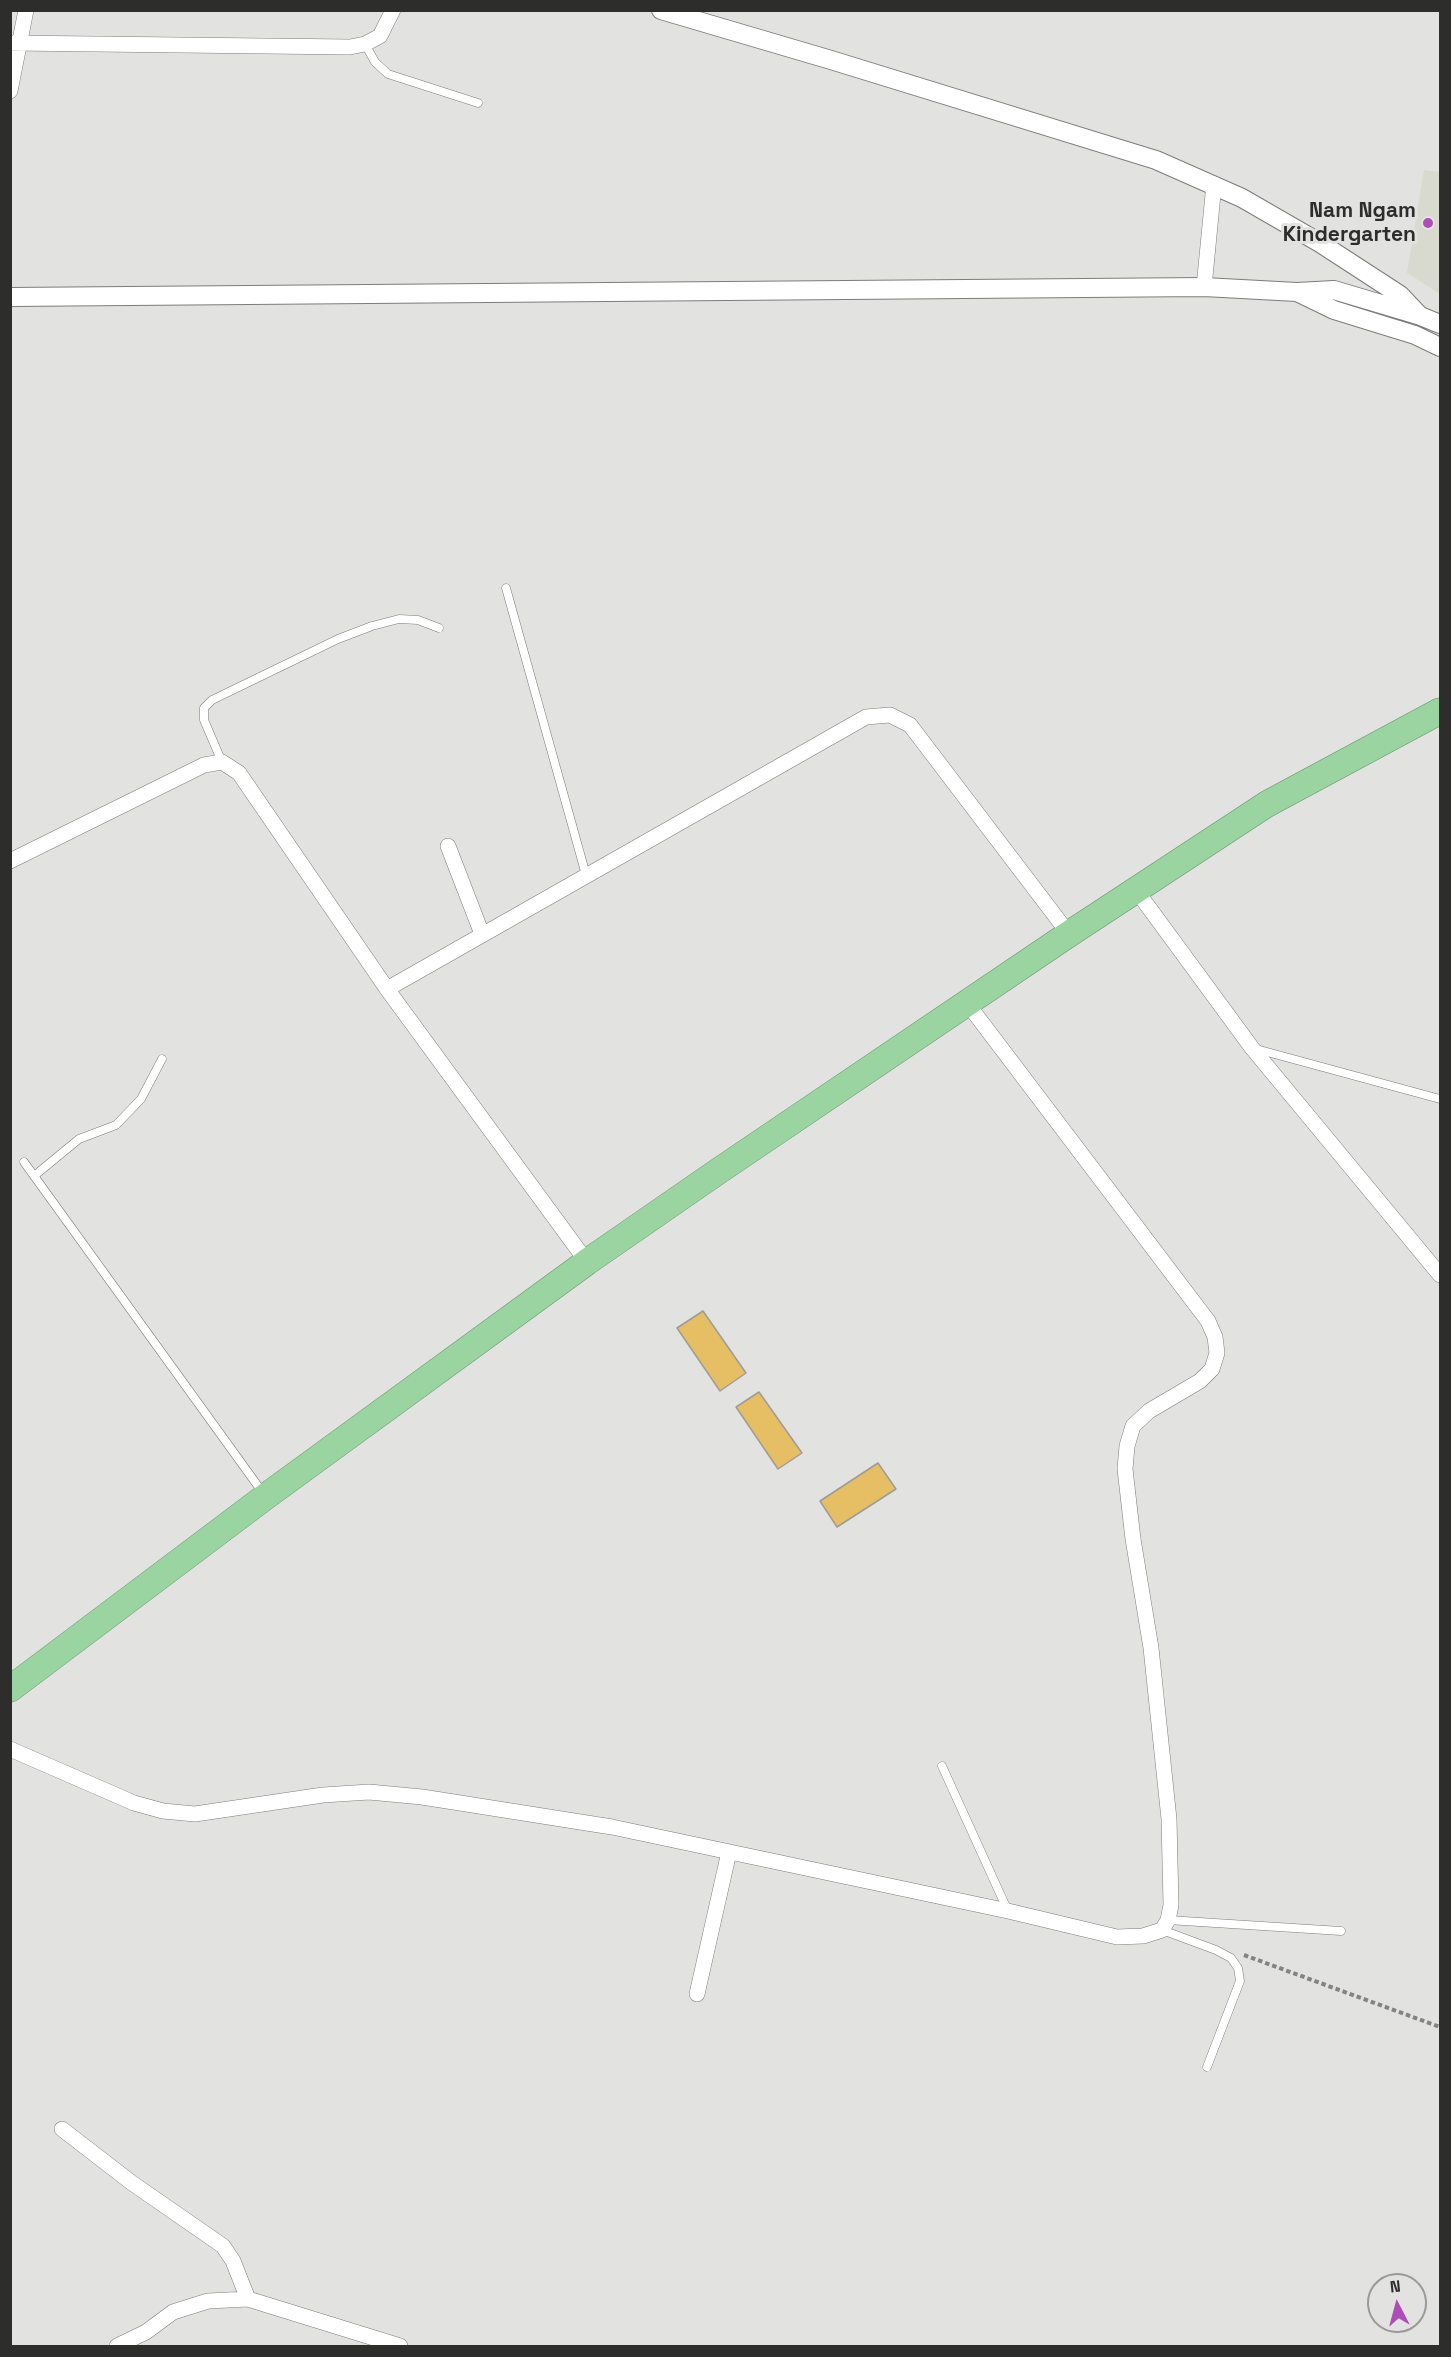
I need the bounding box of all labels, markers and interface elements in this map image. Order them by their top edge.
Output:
place label: Nam Ngam Kindergarten [1283,198,1416,248]
marker: Nam Ngam Kindergarten [1421,216,1435,230]
north arrow [1367,2273,1427,2333]
text: N [1389,2276,1402,2298]

